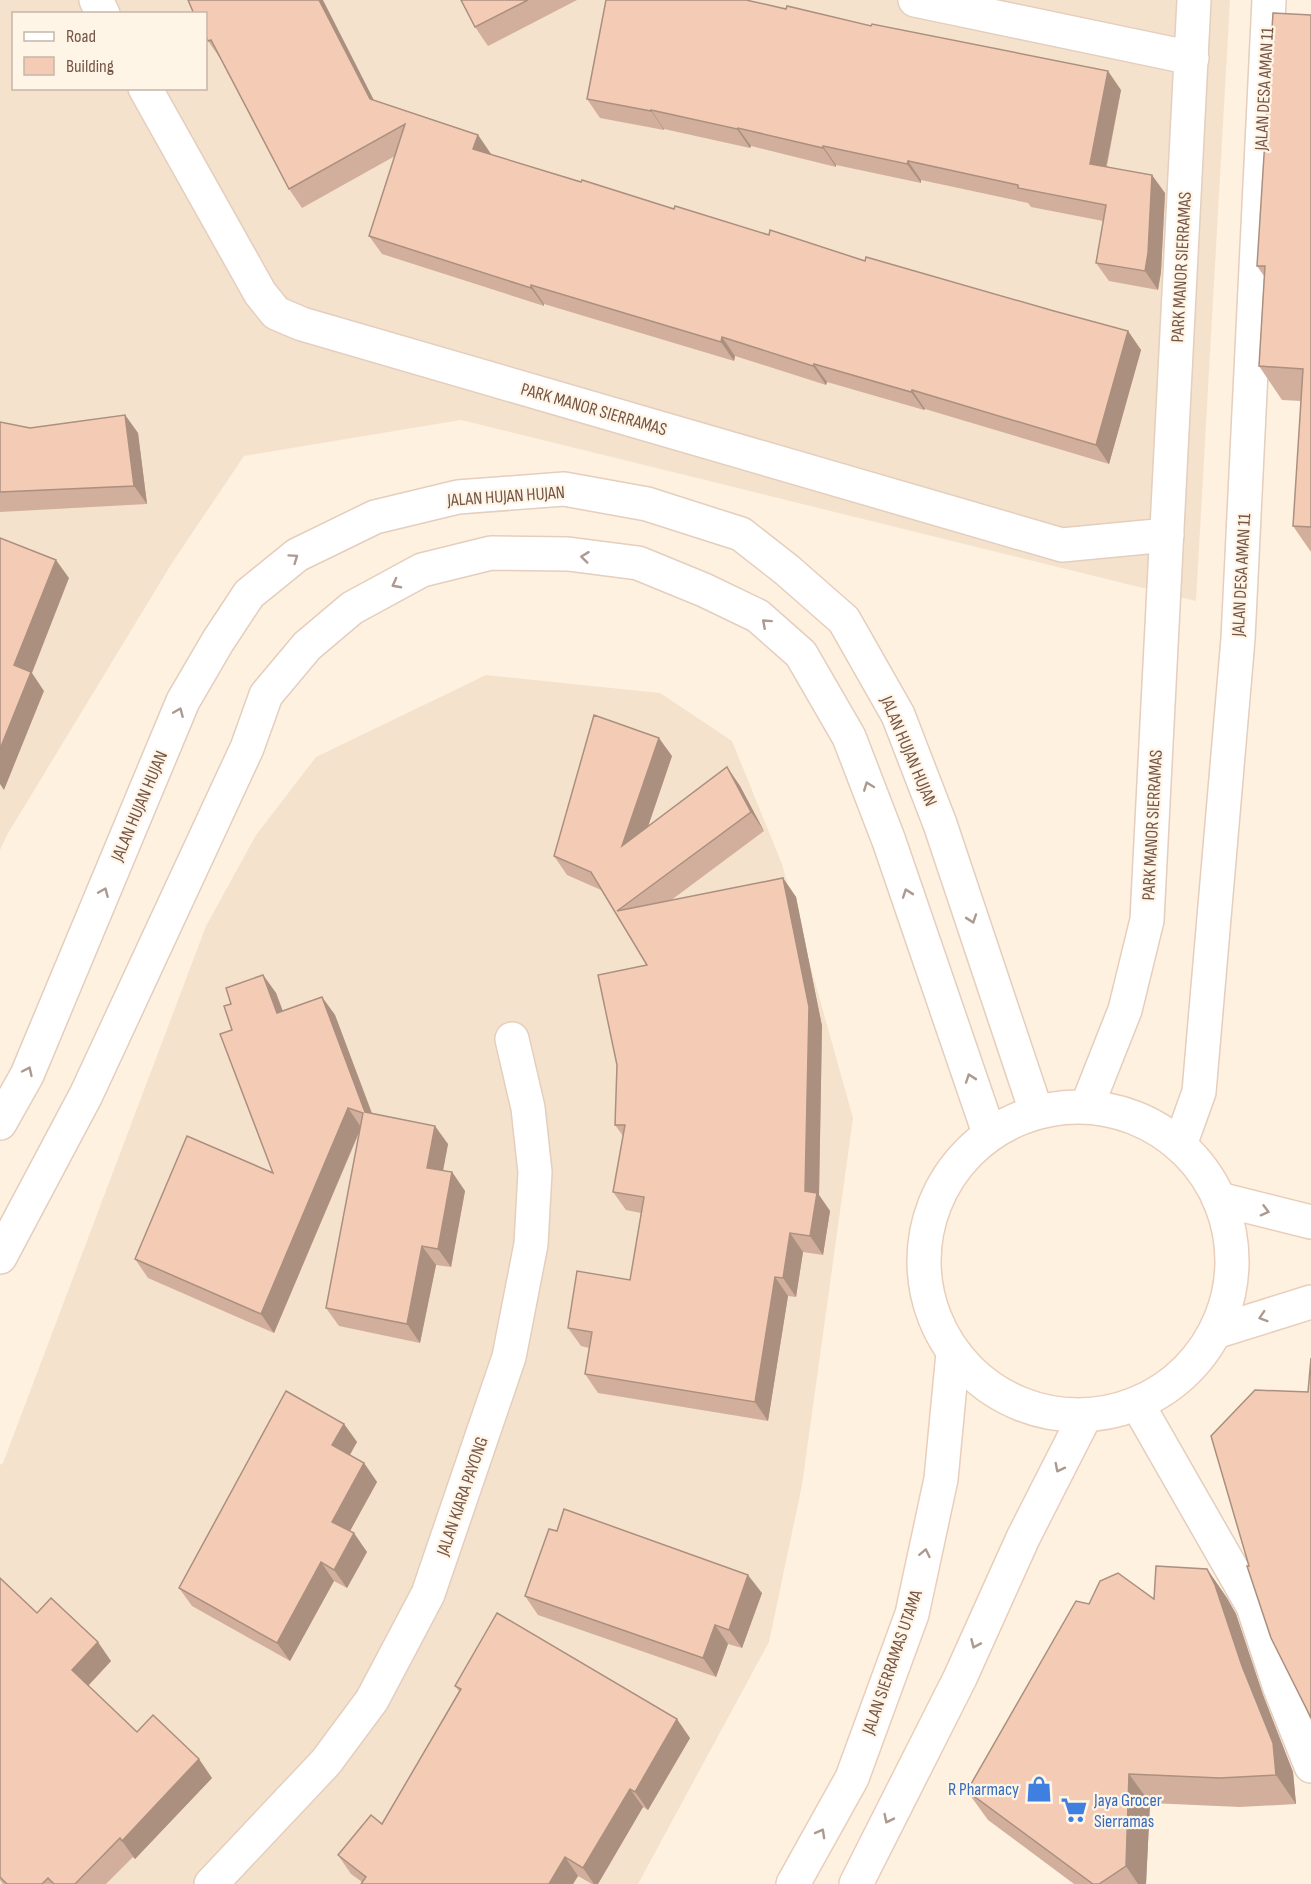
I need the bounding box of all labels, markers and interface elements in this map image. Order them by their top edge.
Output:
legend [12,12,207,90]
text: Road [66,26,96,47]
street label: JALAN DESA AMAN 11 [1251,26,1278,152]
text: Building [66,56,114,77]
street label: PARK MANOR SIERRAMAS [1167,191,1196,343]
street label: PARK MANOR SIERRAMAS [518,379,670,440]
street label: JALAN HUJAN HUJAN [446,482,566,511]
street label: JALAN DESA AMAN 11 [1228,512,1255,638]
one-way arrow [581,551,590,563]
one-way arrow [288,554,299,565]
one-way arrow [392,577,402,588]
one-way arrow [762,619,773,630]
street label: JALAN HUJAN HUJAN [875,692,941,810]
one-way arrow [172,707,184,718]
street label: JALAN HUJAN HUJAN [106,748,172,865]
street label: PARK MANOR SIERRAMAS [1138,749,1167,901]
one-way arrow [863,781,875,792]
one-way arrow [97,887,109,898]
one-way arrow [902,888,914,899]
one-way arrow [964,913,977,924]
one-way arrow [21,1067,33,1078]
one-way arrow [965,1073,978,1084]
one-way arrow [1260,1203,1270,1216]
one-way arrow [1258,1310,1269,1322]
street label: JALAN KIARA PAYONG [432,1434,493,1559]
one-way arrow [1054,1462,1066,1473]
one-way arrow [918,1548,931,1558]
street label: JALAN SIERRAMAS UTAMA [858,1587,927,1738]
one-way arrow [970,1638,982,1649]
shop icon: R Pharmacy [1024,1774,1054,1804]
place label: R Pharmacy [948,1779,1019,1800]
place label: Jaya Grocer Sierramas [1093,1790,1162,1832]
supermarket icon: Jaya Grocer Sierramas [1059,1795,1089,1825]
one-way arrow [884,1813,896,1824]
one-way arrow [814,1829,825,1839]

